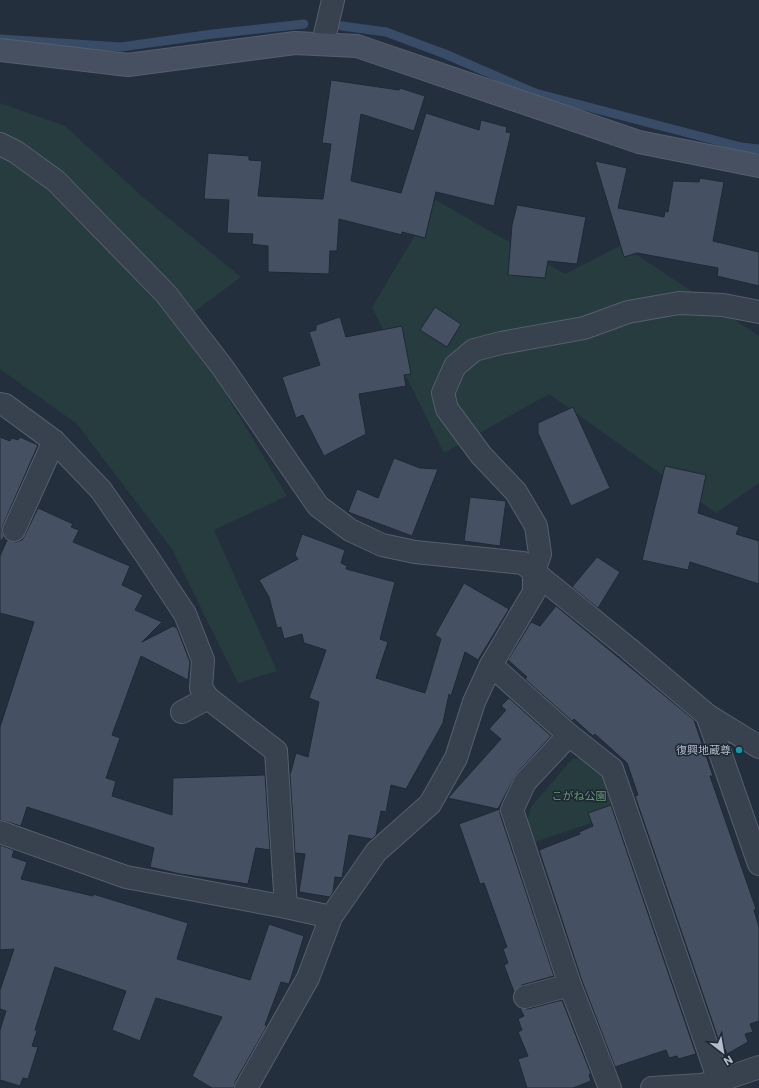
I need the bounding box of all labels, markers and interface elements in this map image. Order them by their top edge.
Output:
place label: 復興地蔵尊 [676,743,731,756]
marker: 復興地蔵尊 [734,745,744,755]
park label: こがね公園 [552,789,607,802]
north arrow [703,1032,743,1072]
text: N [722,1053,735,1069]

